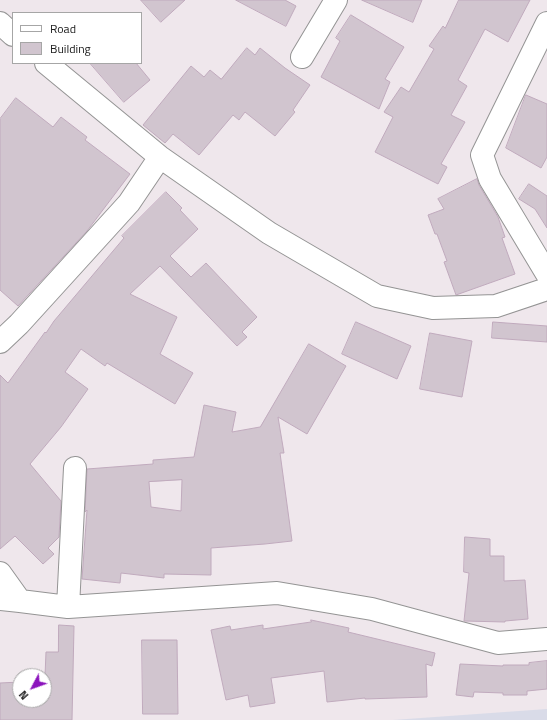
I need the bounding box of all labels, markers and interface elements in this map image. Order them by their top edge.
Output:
legend [12,12,142,64]
text: Road [50,19,76,38]
text: Building [50,39,91,58]
north arrow [12,668,52,708]
text: N [15,687,32,703]

